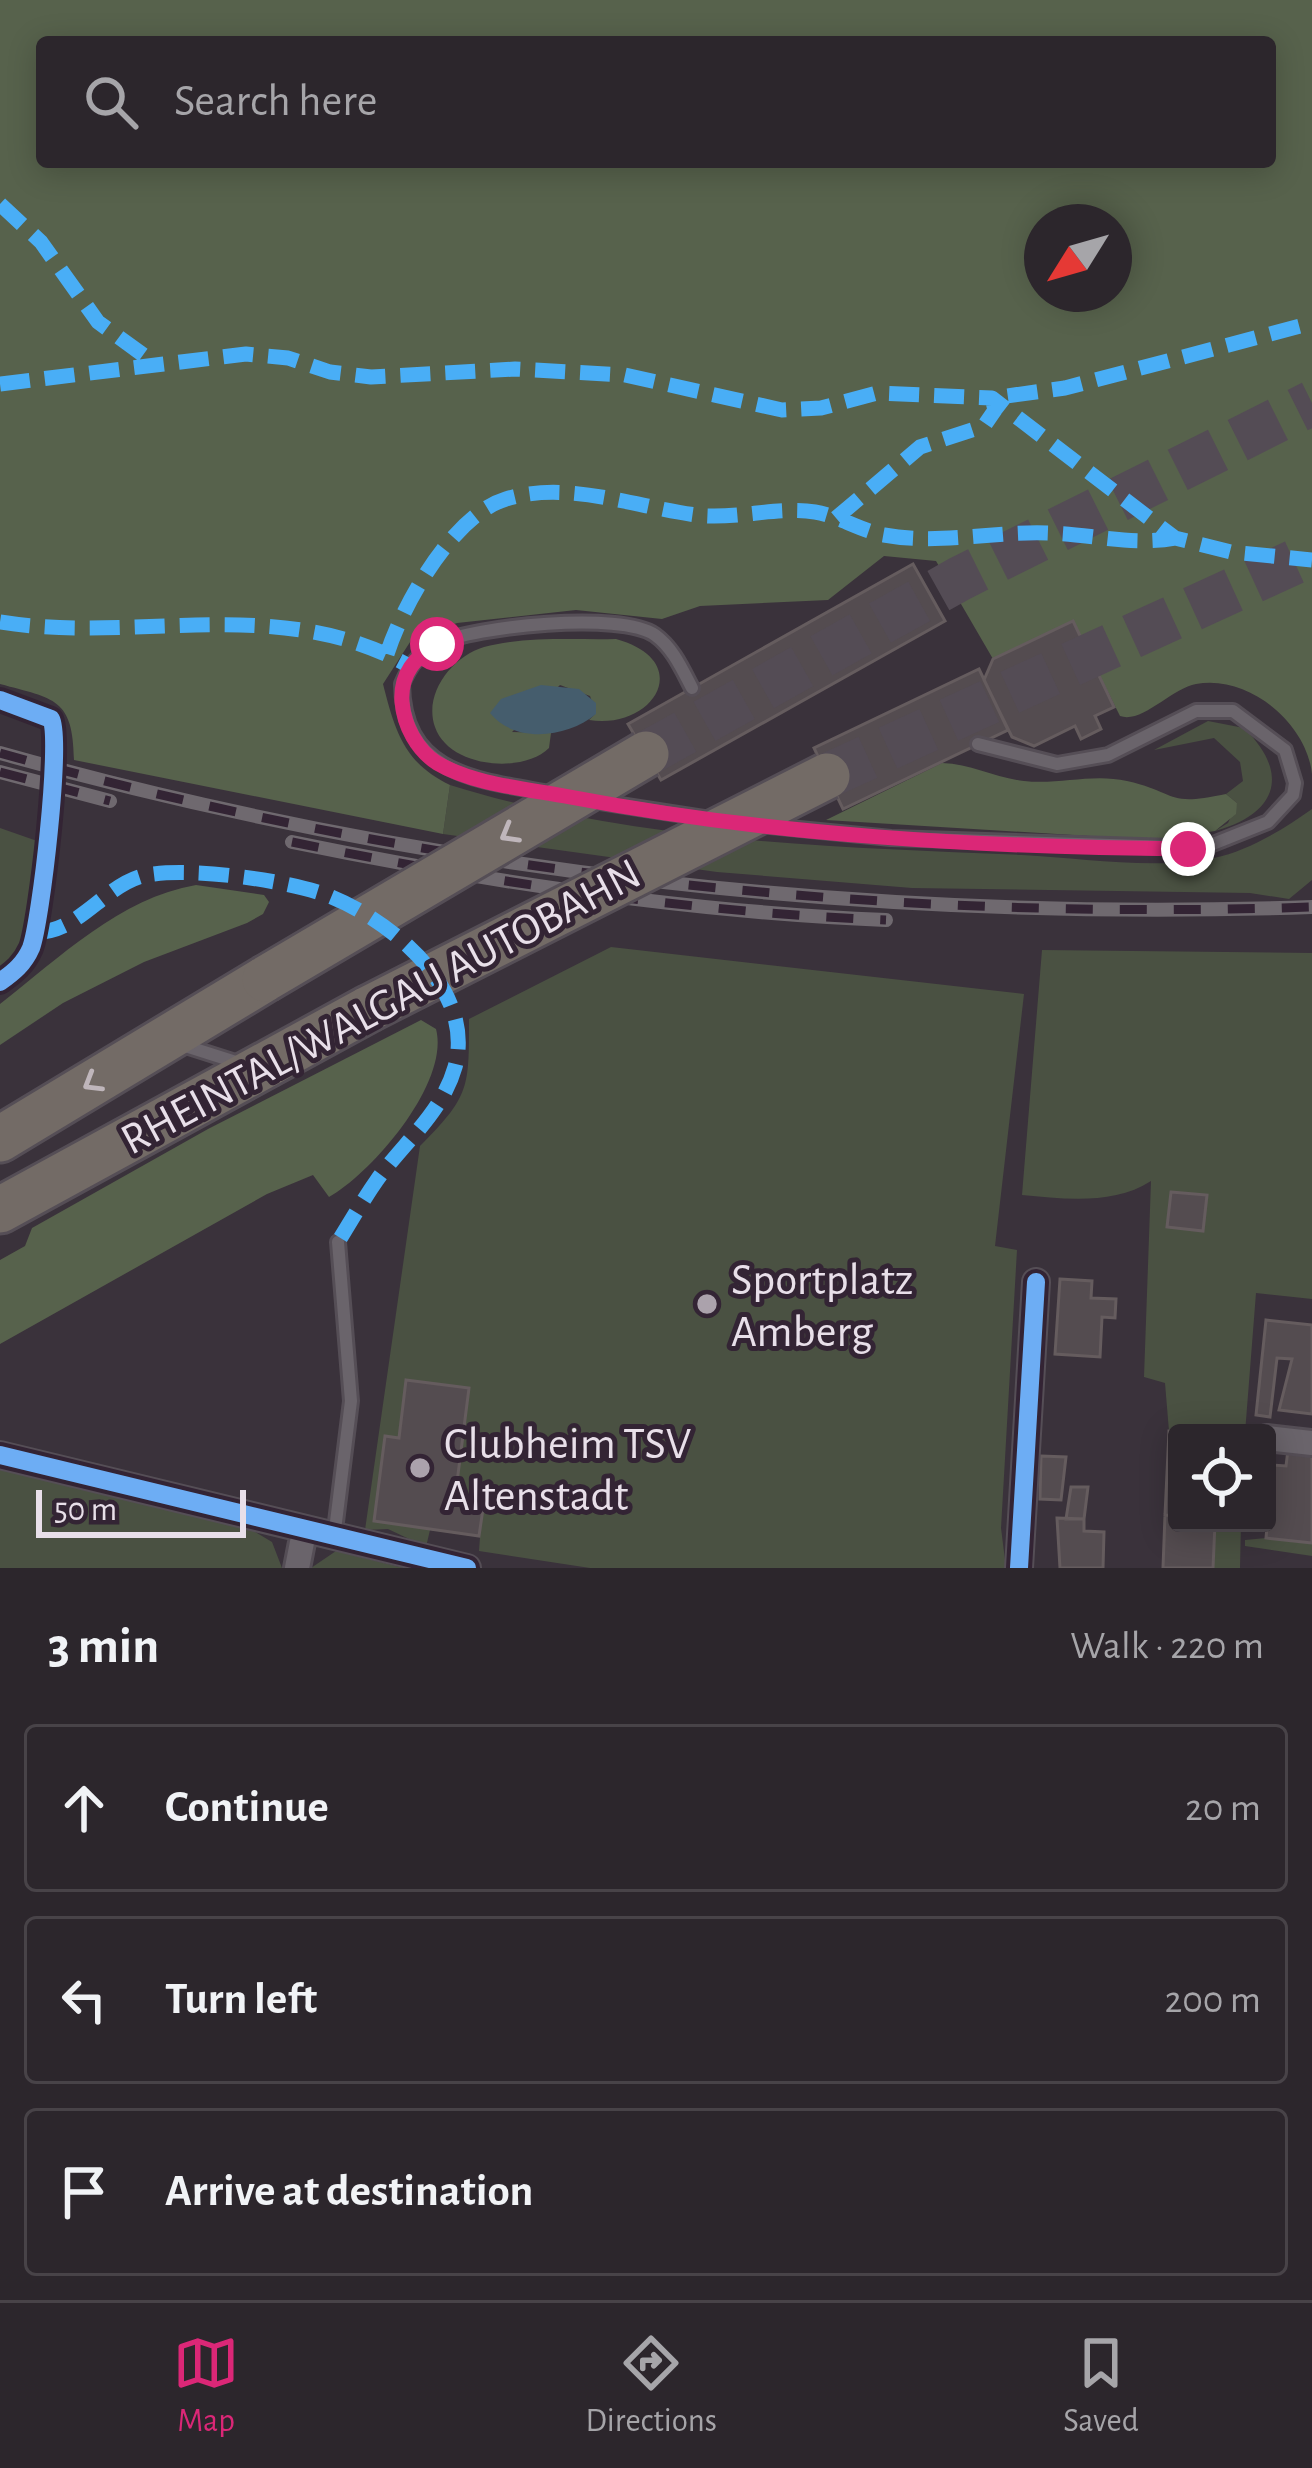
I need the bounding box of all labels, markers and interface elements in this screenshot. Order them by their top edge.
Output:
search box [36,36,1276,168]
icon: search [78,69,144,135]
text: Search here [174,79,377,124]
north arrow [1024,204,1132,312]
route start [410,617,464,671]
one-way arrow [500,820,522,843]
route end [1161,822,1215,876]
street label: RHEINTAL/WALGAU AUTOBAHN [114,851,648,1163]
one-way arrow [84,1069,106,1091]
place label: Sportplatz Amberg [731,1258,913,1355]
marker: Sportplatz Amberg [694,1291,720,1317]
place label: Clubheim TSV Altenstadt [444,1422,692,1519]
map controls [1168,1424,1276,1532]
button: locate [1168,1424,1276,1532]
marker: Clubheim TSV Altenstadt [407,1455,433,1481]
scale bar [36,1484,246,1537]
text: 50 m [54,1494,117,1527]
text: 3 min [48,1621,159,1672]
text: Walk · 220 m [1070,1627,1264,1666]
icon: ahead [51,1775,117,1841]
text: Continue [165,1785,329,1830]
text: 20 m [1185,1789,1261,1828]
icon: left [51,1967,117,2033]
text: Turn left [165,1977,317,2022]
text: 200 m [1164,1981,1261,2020]
icon: arrive [51,2159,117,2225]
text: Arrive at destination [165,2169,533,2214]
tab: Map [173,2330,239,2442]
tab: Directions [585,2330,717,2442]
tab: Saved [1063,2330,1139,2442]

